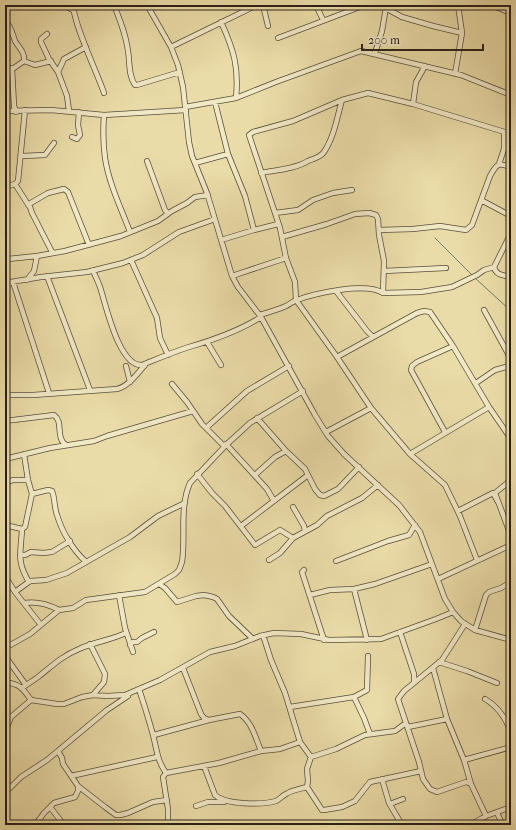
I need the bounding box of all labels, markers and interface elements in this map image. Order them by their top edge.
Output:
scale bar [362,26,483,52]
text: 200 m [368,33,400,47]

